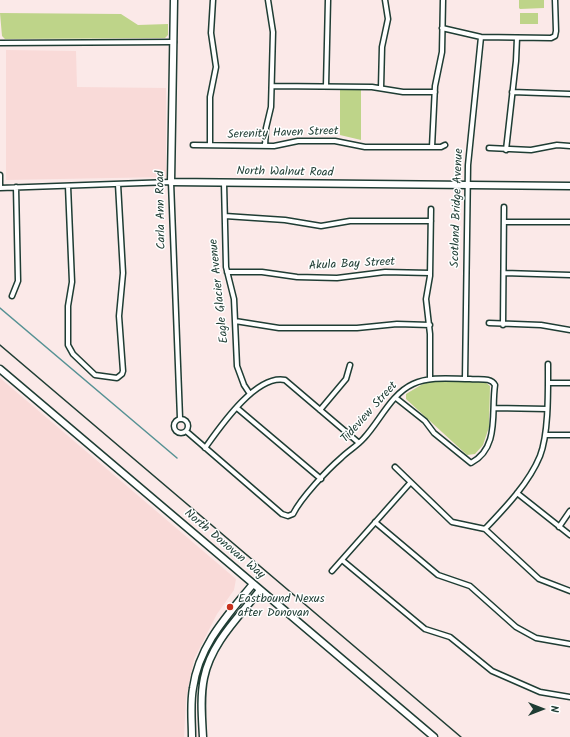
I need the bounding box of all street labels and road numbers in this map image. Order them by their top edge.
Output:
street label: Serenity Haven Street [227,125,339,143]
street label: Scotland Bridge Avenue [449,148,467,268]
street label: North Walnut Road [236,165,334,181]
street label: Carla Ann Road [154,170,170,250]
street label: Eagle Glacier Avenue [207,238,233,344]
street label: Akula Bay Street [309,256,395,274]
street label: Tideview Street [339,379,401,447]
street label: North Donovan Way [181,507,267,583]

